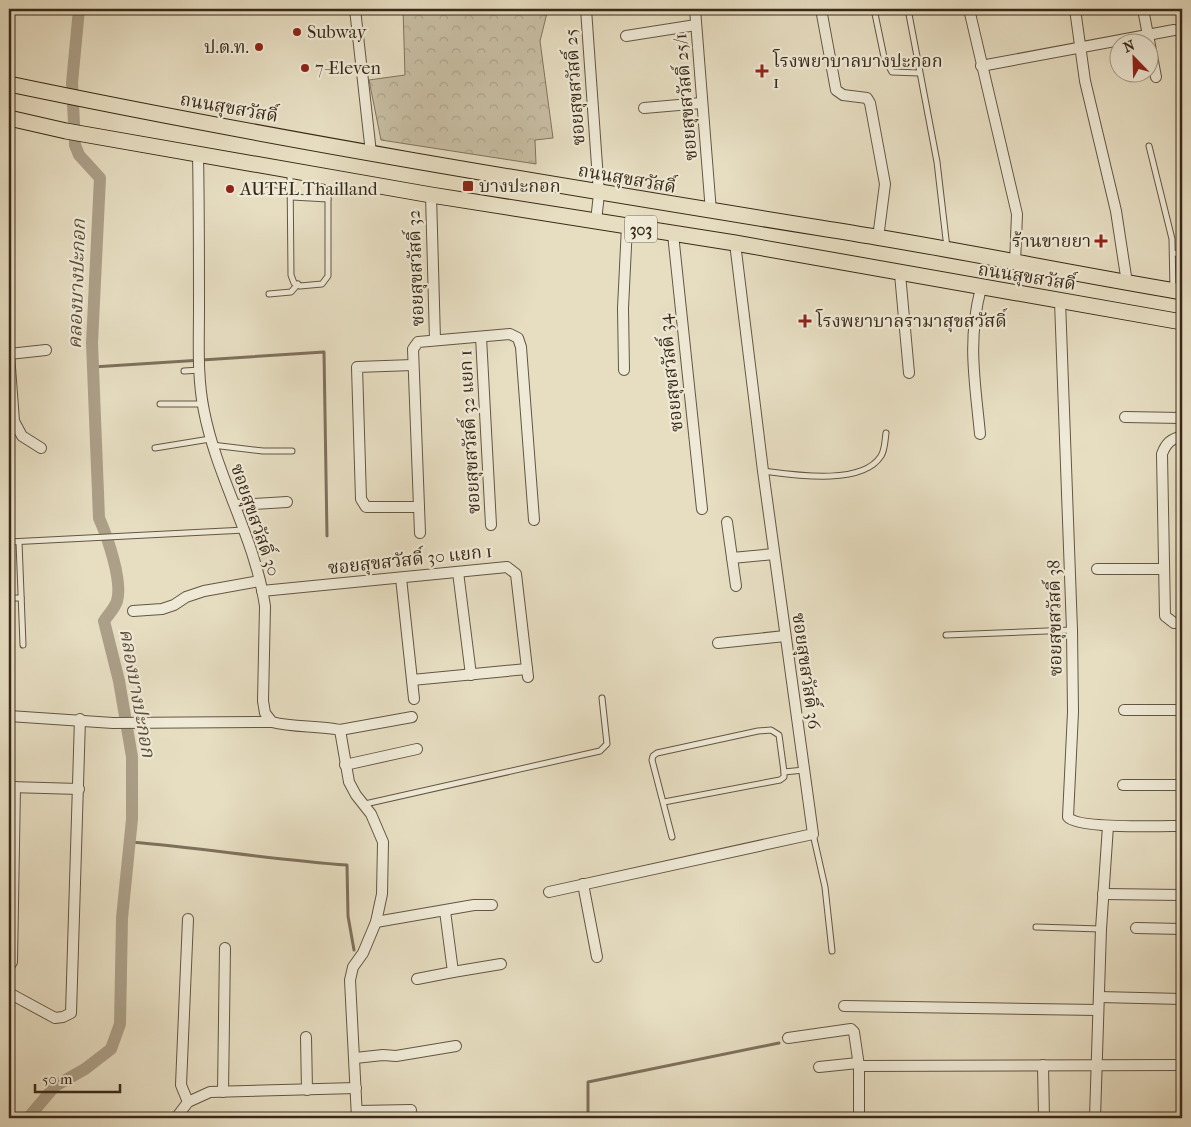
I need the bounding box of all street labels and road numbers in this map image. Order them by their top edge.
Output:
street label: ซอยสุขสวัสดิ์ 25 [557,28,591,146]
street label: ซอยสุขสวัสดิ์ 25/1 [666,32,703,162]
street label: ถนนสุขสวัสดิ์ [178,85,281,128]
street label: ถนนสุขสวัสดิ์ [576,156,679,199]
street label: ซอยสุขสวัสดิ์ 32 [400,209,430,327]
road number: 303 [625,215,657,242]
street label: ถนนสุขสวัสดิ์ [976,255,1079,296]
street label: ซอยสุขสวัสดิ์ 34 [651,313,689,433]
street label: ซอยสุขสวัสดิ์ 32 แยก 1 [452,349,486,515]
street label: ซอยสุขสวัสดิ์ 30 [225,460,287,579]
street label: ซอยสุขสวัสดิ์ 30 แยก 1 [326,537,493,580]
street label: ซอยสุขสวัสดิ์ 38 [1040,560,1068,676]
street label: ซอยสุขสวัสดิ์ 36 [786,611,828,731]

